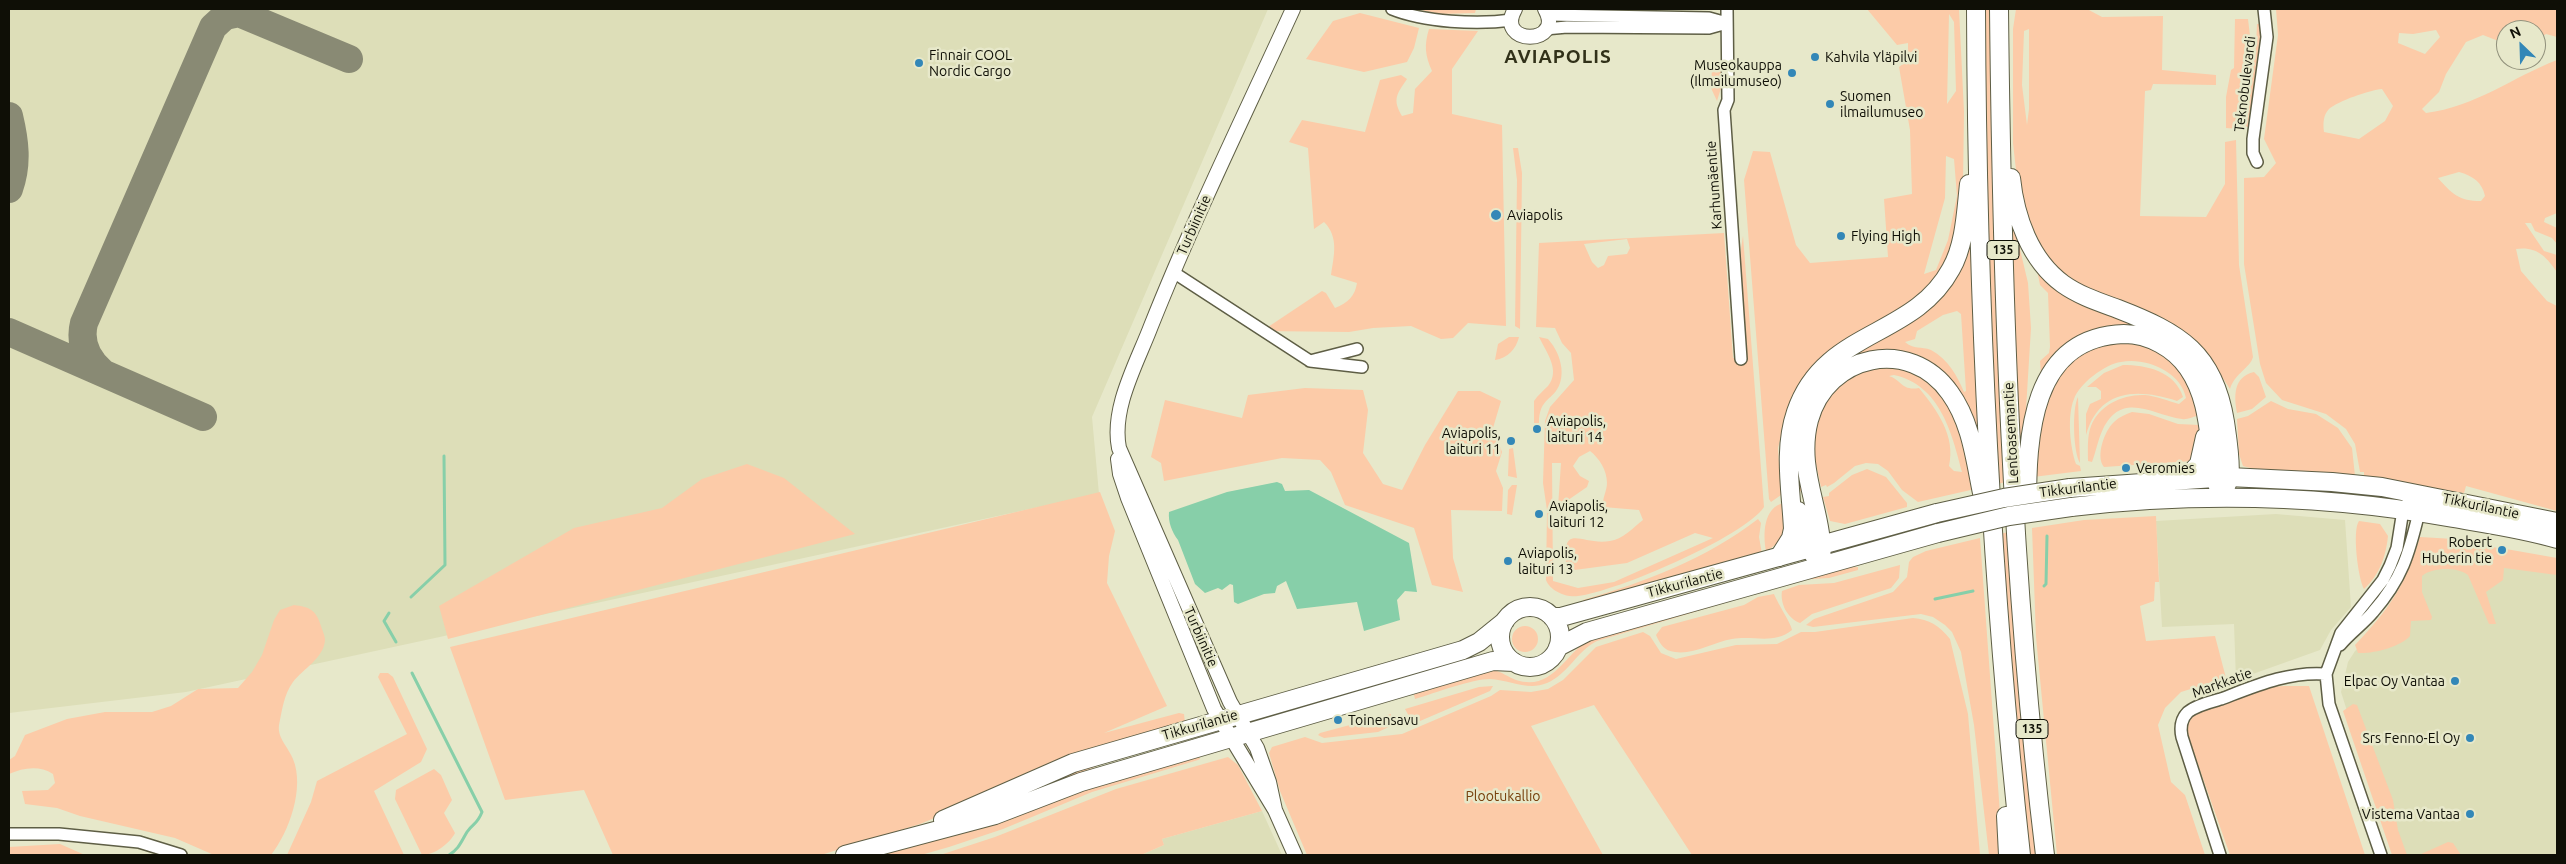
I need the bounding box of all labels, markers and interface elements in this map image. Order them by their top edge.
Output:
north arrow [2496,20,2546,70]
text: N [2507,23,2523,42]
street label: Teknobulevardi [2231,35,2259,133]
district label: AVIAPOLIS [1503,46,1613,68]
place label: Finnair COOL Nordic Cargo [929,47,1012,80]
place label: Kahvila Yläpilvi [1825,49,1917,65]
marker: Kahvila Yläpilvi [1809,51,1821,63]
marker: Finnair COOL Nordic Cargo [913,57,925,69]
place label: Museokauppa (Ilmailumuseo) [1690,57,1782,90]
marker: Museokauppa (Ilmailumuseo) [1786,67,1798,79]
place label: Suomen ilmailumuseo [1840,88,1923,120]
marker: Suomen ilmailumuseo [1824,98,1836,110]
street label: Karhumäentie [1703,140,1725,230]
street label: Turbiinitie [1173,192,1215,258]
place label: Aviapolis [1507,207,1563,223]
marker: Aviapolis [1489,208,1503,222]
place label: Flying High [1851,228,1921,244]
marker: Flying High [1835,230,1847,242]
road number: 135 [1987,240,2019,260]
street label: Lentoasemantie [2000,382,2022,484]
place label: Aviapolis, laituri 14 [1547,413,1606,446]
marker: Aviapolis, laituri 14 [1531,423,1543,435]
place label: Aviapolis, laituri 11 [1442,425,1501,458]
marker: Aviapolis, laituri 11 [1505,435,1517,447]
place label: Veromies [2136,460,2195,476]
marker: Veromies [2120,462,2132,474]
street label: Tikkurilantie [2038,475,2118,501]
street label: Tikkurilantie [2441,490,2521,522]
place label: Aviapolis, laituri 12 [1549,498,1608,530]
marker: Aviapolis, laituri 12 [1533,508,1545,520]
place label: Robert Huberin tie [2422,534,2492,566]
marker: Robert Huberin tie [2496,544,2508,556]
place label: Aviapolis, laituri 13 [1518,545,1577,578]
marker: Aviapolis, laituri 13 [1502,555,1514,567]
street label: Tikkurilantie [1645,565,1725,601]
street label: Turbiinitie [1180,604,1222,670]
street label: Markkatie [2190,664,2254,702]
place label: Elpac Oy Vantaa [2344,673,2445,689]
marker: Elpac Oy Vantaa [2449,675,2461,687]
street label: Tikkurilantie [1160,706,1240,744]
place label: Toinensavu [1348,712,1419,728]
marker: Toinensavu [1332,714,1344,726]
road number: 135 [2016,720,2048,739]
place label: Srs Fenno-El Oy [2362,730,2460,746]
marker: Srs Fenno-El Oy [2464,732,2476,744]
park label: Plootukallio [1465,788,1541,804]
place label: Vistema Vantaa [2362,806,2460,822]
marker: Vistema Vantaa [2464,808,2476,820]

